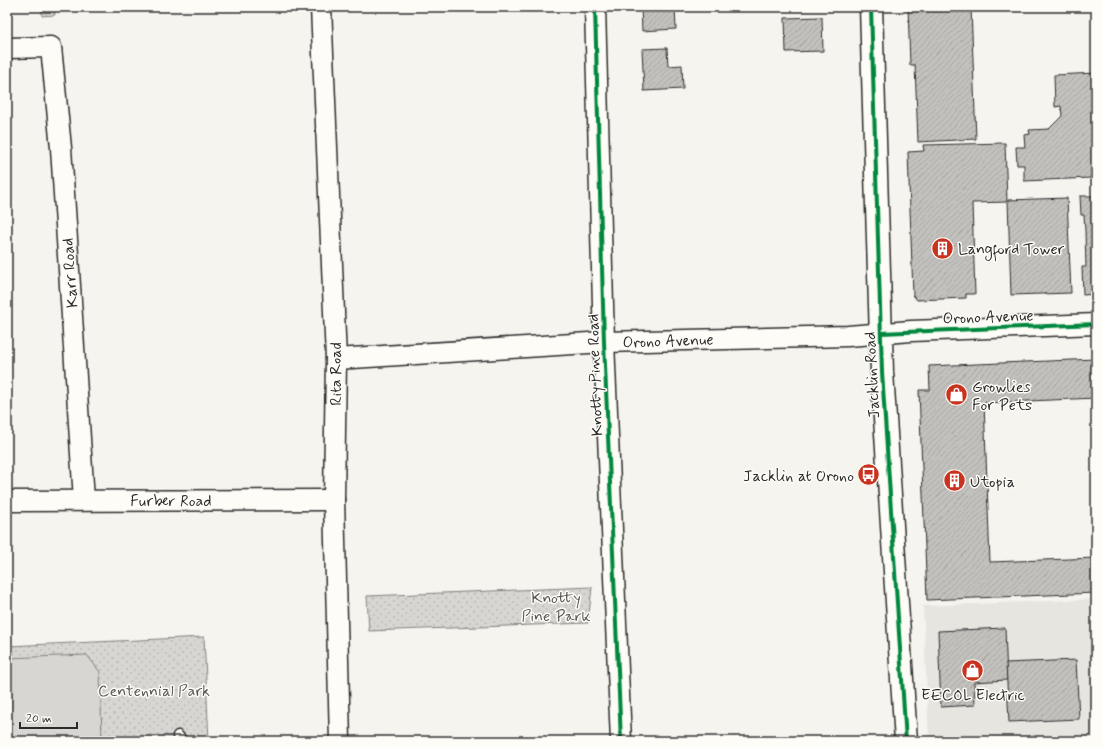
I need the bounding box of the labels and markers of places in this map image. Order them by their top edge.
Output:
building icon: Langford Tower [929,235,955,261]
place label: Langford Tower [958,239,1065,262]
place label: Growlies For Pets [972,377,1032,416]
shop icon: Growlies For Pets [943,382,969,408]
bus stop icon: Jacklin at Orono [856,462,882,488]
place label: Jacklin at Orono [743,466,854,487]
building icon: Utopia [942,468,968,494]
place label: Utopia [970,472,1015,493]
shop icon: EECOL Electric [960,658,986,684]
place label: EECOL Electric [921,685,1025,706]

